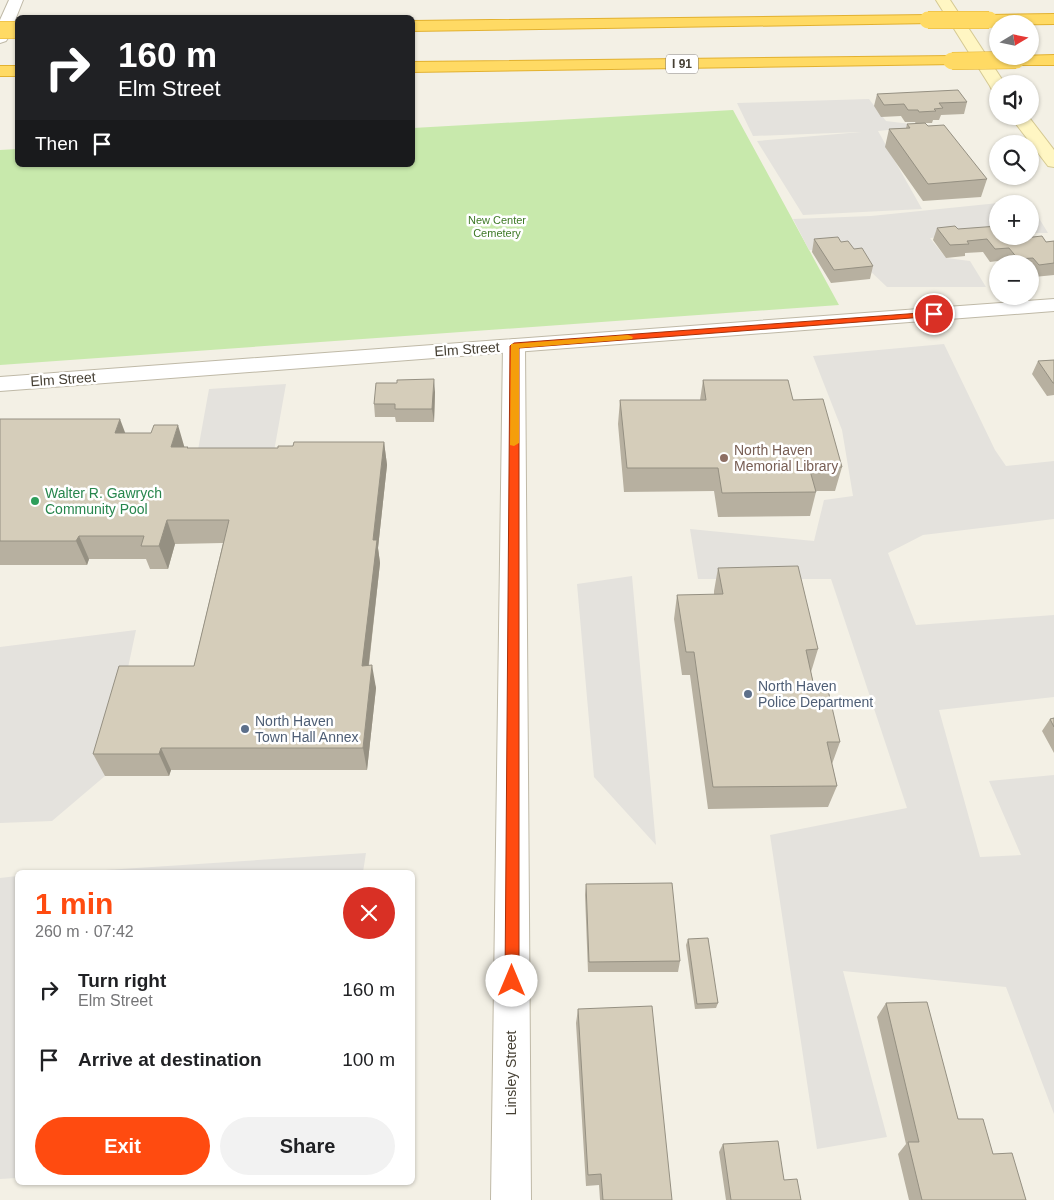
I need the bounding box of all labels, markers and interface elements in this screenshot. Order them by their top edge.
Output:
north arrow [989,15,1039,65]
map controls [989,15,1039,305]
icon: right [35,35,100,100]
text: 160 m [118,35,217,74]
road number: I 91 [666,54,698,74]
button: sound [989,75,1039,125]
text: Elm Street [118,76,221,101]
icon: arrive [88,130,116,158]
text: Then [35,133,78,154]
button: search [989,135,1039,185]
button: + [989,195,1039,245]
park label: New Center Cemetery [468,214,526,239]
button: − [989,255,1039,305]
pin [913,293,955,335]
icon: arrive [920,300,948,328]
street label: Elm Street [434,339,500,359]
street label: Elm Street [30,369,96,389]
place label: North Haven Memorial Library [734,442,838,474]
marker: North Haven Memorial Library [718,452,730,464]
place label: Walter R. Gawrych Community Pool [45,485,162,517]
marker: Walter R. Gawrych Community Pool [29,495,41,507]
place label: North Haven Police Department [758,678,873,710]
marker: North Haven Police Department [742,688,754,700]
place label: North Haven Town Hall Annex [255,713,359,745]
marker: North Haven Town Hall Annex [239,723,251,735]
text: 1 min [35,887,113,920]
button: close [343,887,395,939]
text: 260 m · 07:42 [35,923,134,940]
position arrow [485,954,537,1006]
text: Turn right [78,970,166,991]
icon: right [35,976,63,1004]
text: 160 m [342,979,395,1000]
text: Elm Street [78,992,153,1009]
street label: Linsley Street [503,1030,519,1115]
icon: arrive [35,1046,63,1074]
text: Arrive at destination [78,1049,262,1070]
text: 100 m [342,1049,395,1070]
button: Exit [35,1117,210,1175]
button: Share [220,1117,395,1175]

